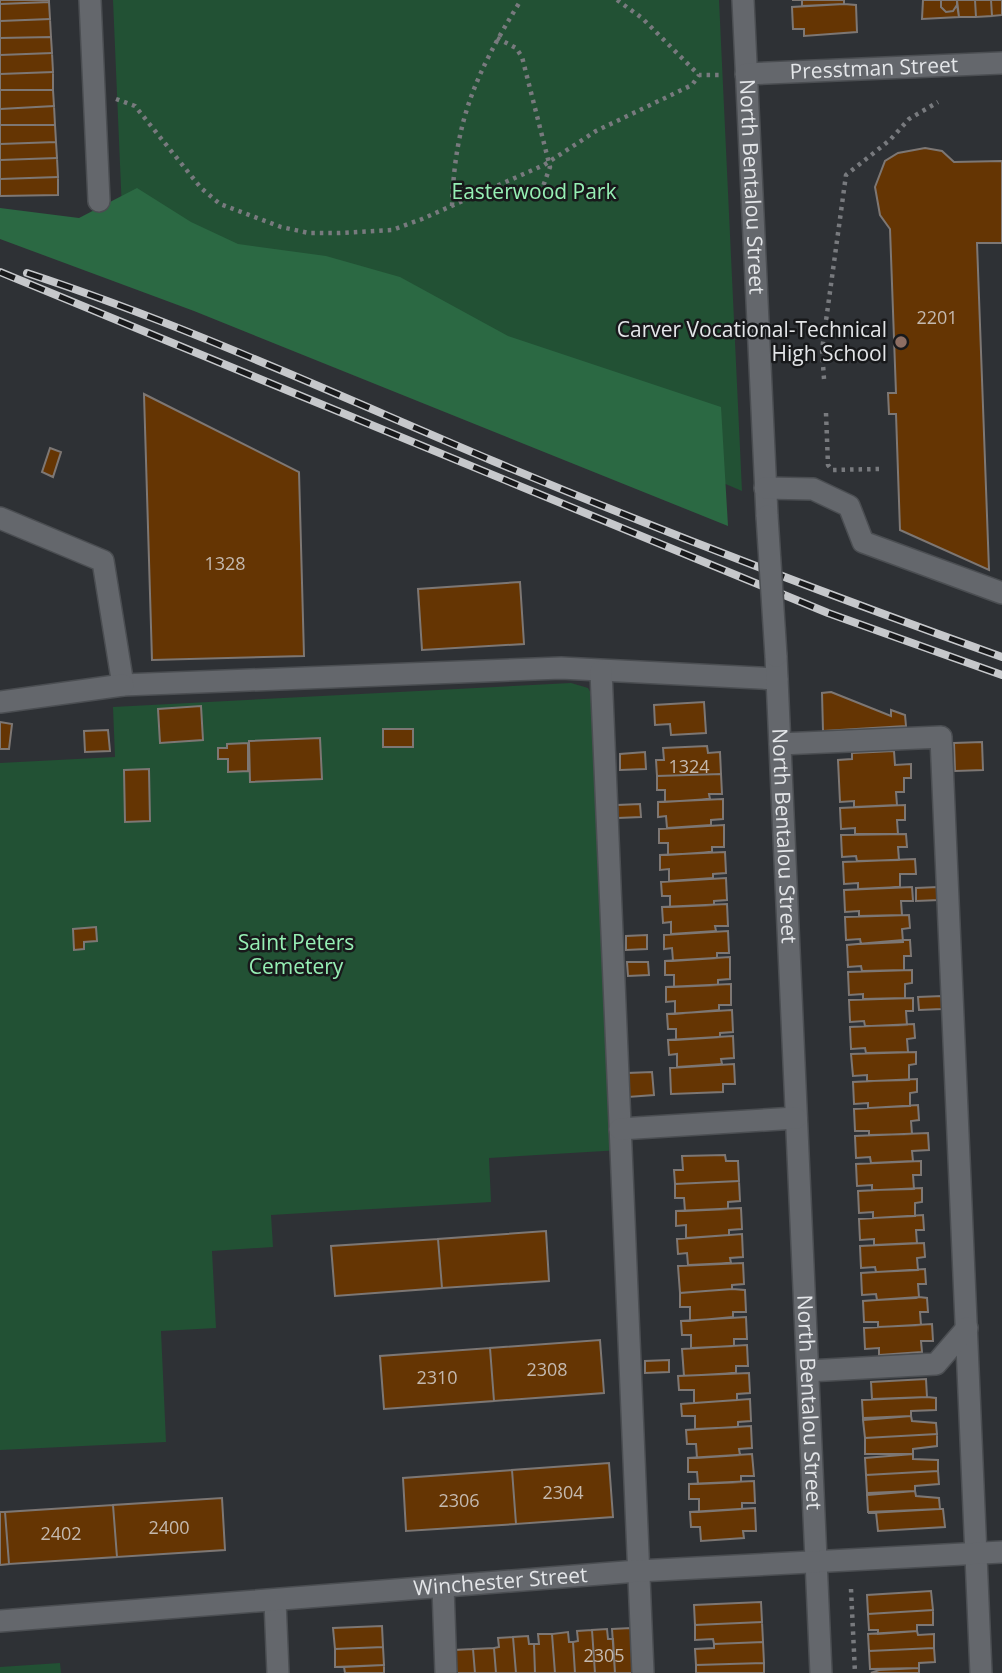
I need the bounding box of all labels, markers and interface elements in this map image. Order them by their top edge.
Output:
street label: Presstman Street [789,50,959,85]
street label: North Bentalou Street [734,79,772,295]
park label: Easterwood Park [452,177,616,205]
house number: 2201 [916,305,958,329]
place label: Carver Vocational-Technical High School [617,315,887,367]
marker: Carver Vocational-Technical High School [893,334,909,350]
house number: 1328 [204,551,246,575]
street label: North Bentalou Street [766,728,804,944]
house number: 1324 [668,754,710,778]
park label: Saint Peters Cemetery [238,928,354,980]
street label: North Bentalou Street [791,1294,829,1510]
house number: 2308 [526,1357,568,1381]
house number: 2310 [416,1365,458,1389]
house number: 2304 [542,1480,584,1504]
house number: 2306 [438,1488,480,1512]
house number: 2400 [148,1515,190,1539]
house number: 2402 [40,1521,82,1545]
street label: Winchester Street [412,1560,588,1602]
house number: 2305 [583,1643,625,1667]

